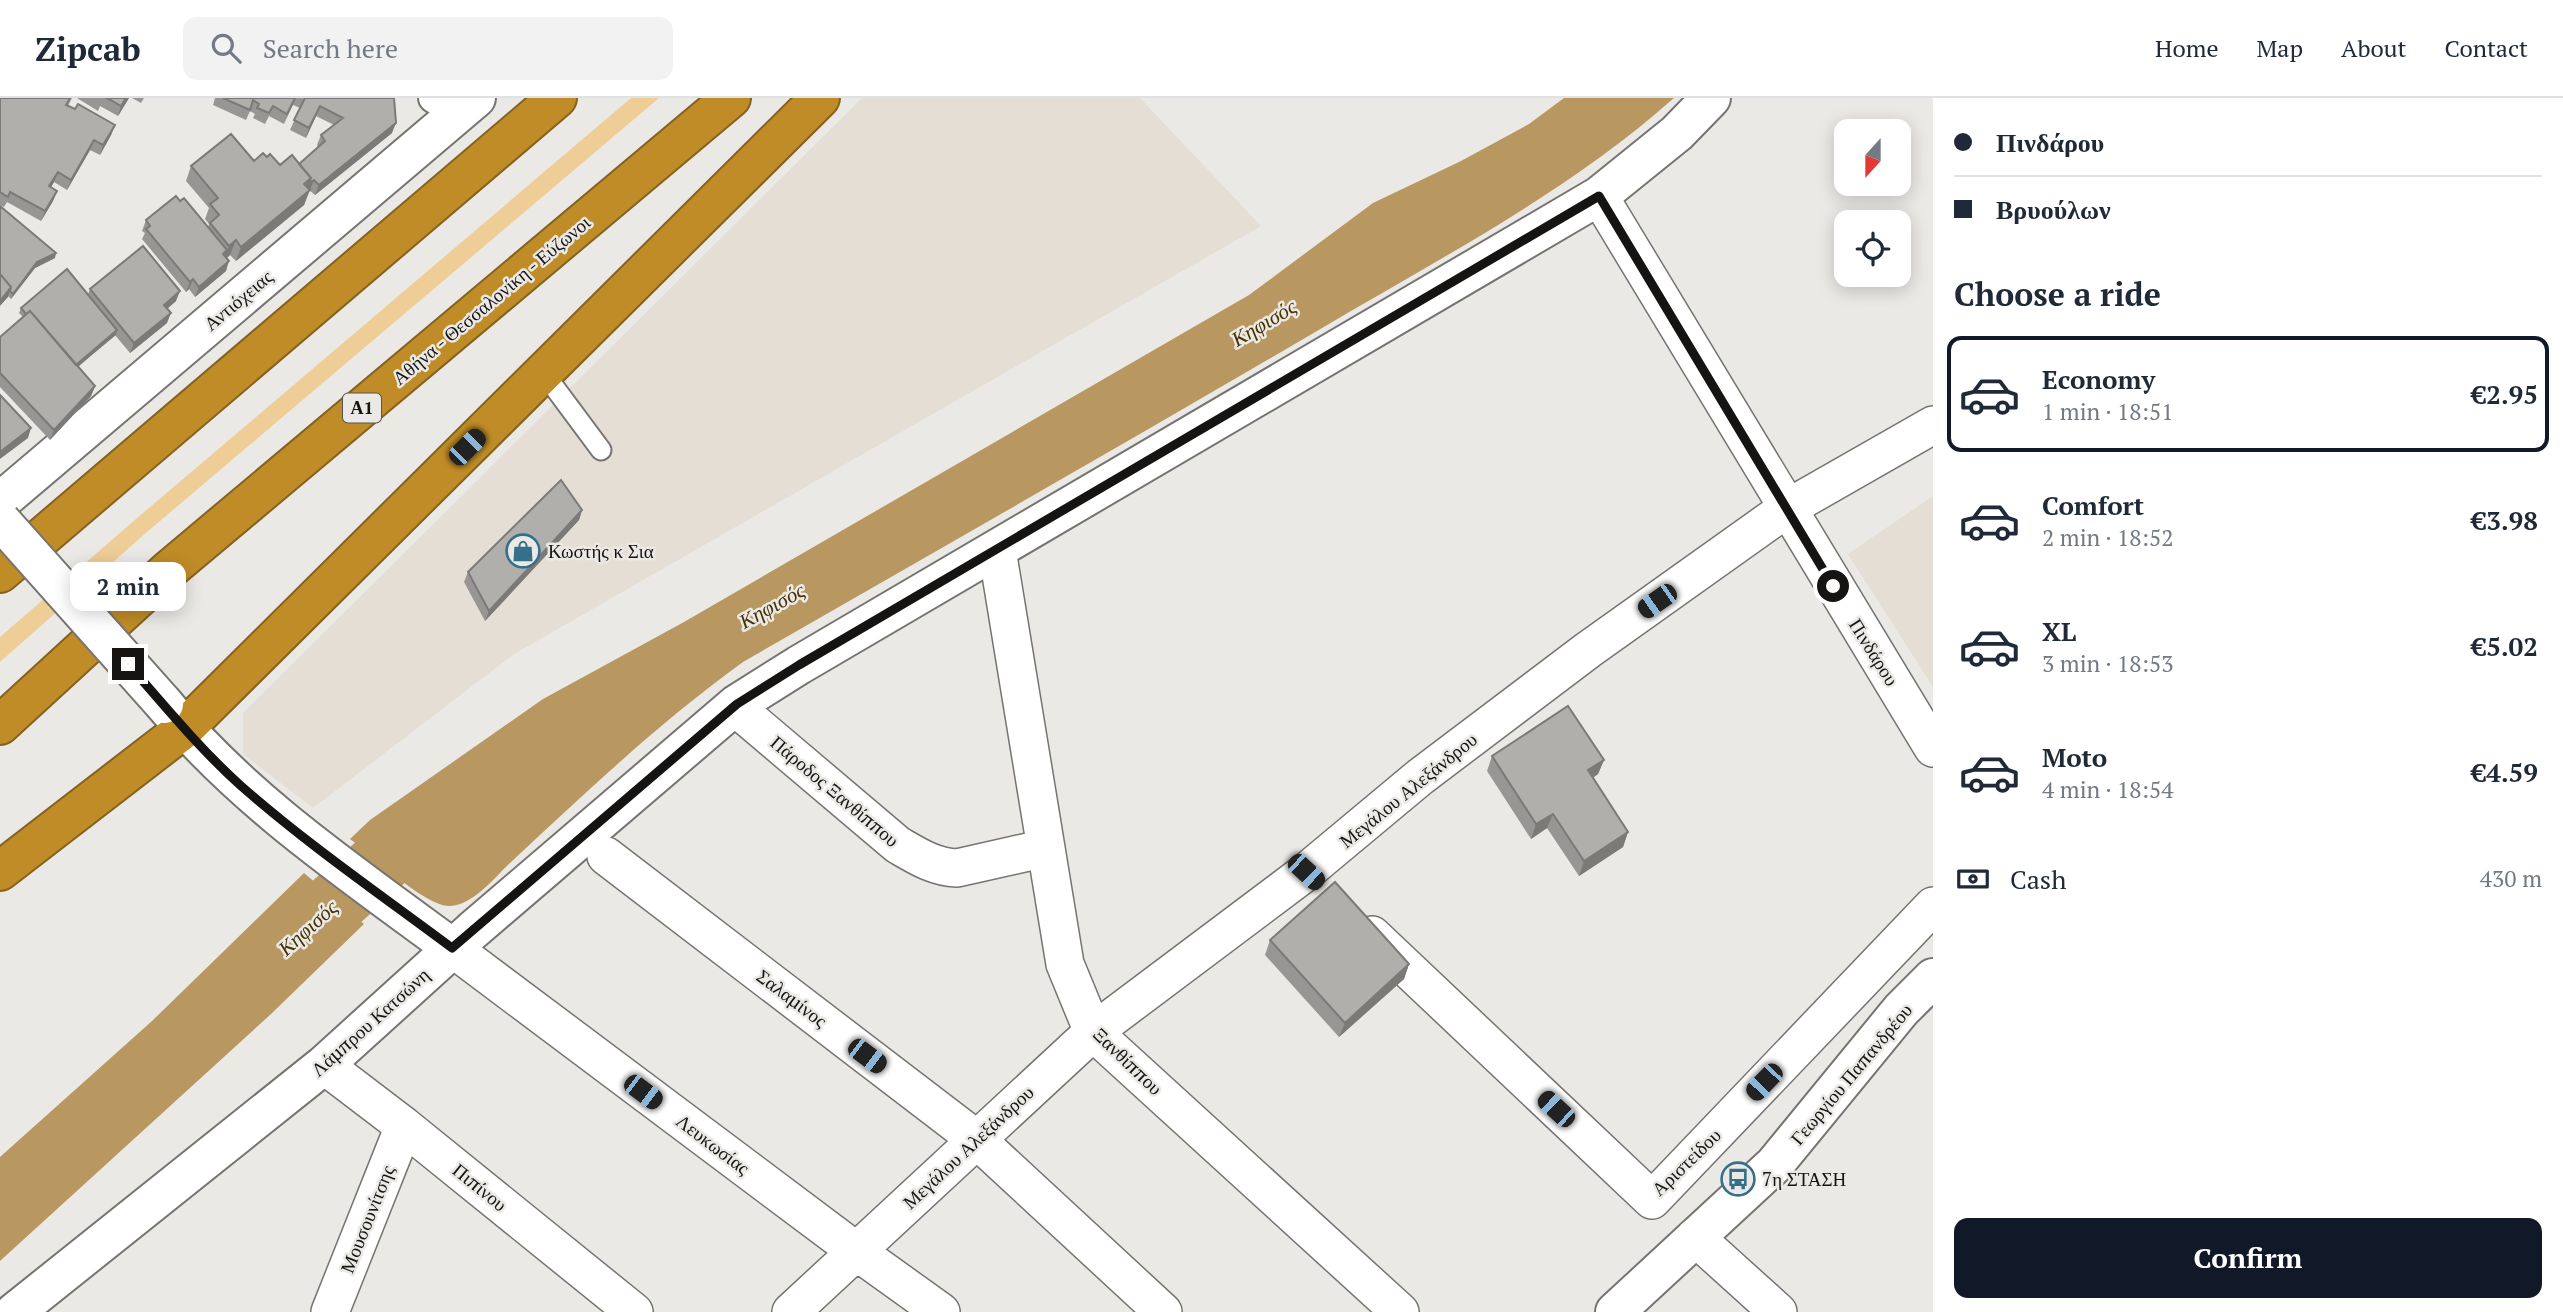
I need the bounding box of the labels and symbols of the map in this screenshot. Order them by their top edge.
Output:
north arrow [1834,119,1911,196]
street label: Αθήνα - Θεσσαλονίκη - Εύζωνοι [387,209,595,390]
street label: Αντιόχειας [198,263,278,336]
water label: Κηφισός [1225,292,1302,353]
road number: Α1 [343,394,381,422]
car [445,425,490,469]
shop icon: Κωστής κ Σια [504,532,542,570]
place label: Κωστής κ Σια [548,538,654,563]
callout: 2 min [70,562,186,612]
route start [1817,570,1849,602]
water label: Κηφισός [733,575,810,635]
car [1634,580,1681,622]
street label: Πινδάρου [1844,613,1905,690]
route end [112,648,144,680]
street label: Μεγάλου Αλεξάνδρου [1334,726,1482,853]
street label: Πάροδος Ξανθίππου [766,729,905,852]
car [1284,850,1329,894]
water label: Κηφισός [271,893,344,962]
street label: Λάμπρου Κατσώνη [305,962,434,1082]
street label: Σαλαμίνος [752,963,833,1032]
street label: Γεωργίου Παπανδρέου [1784,998,1917,1150]
street label: Ξανθίππου [1088,1021,1168,1100]
car [844,1035,891,1077]
car [1742,1060,1787,1104]
car [620,1071,667,1113]
street label: Μεγάλου Αλεξάνδρου [897,1079,1039,1214]
car [1534,1087,1579,1131]
street label: Λευκωσίας [671,1108,756,1180]
street label: Αριστείδου [1646,1122,1726,1201]
street label: Πιπίνου [448,1157,513,1216]
bus stop icon: 7η ΣΤΑΣΗ [1719,1160,1757,1198]
street label: Μουσουνίτσης [334,1161,400,1276]
place label: 7η ΣΤΑΣΗ [1762,1166,1847,1191]

